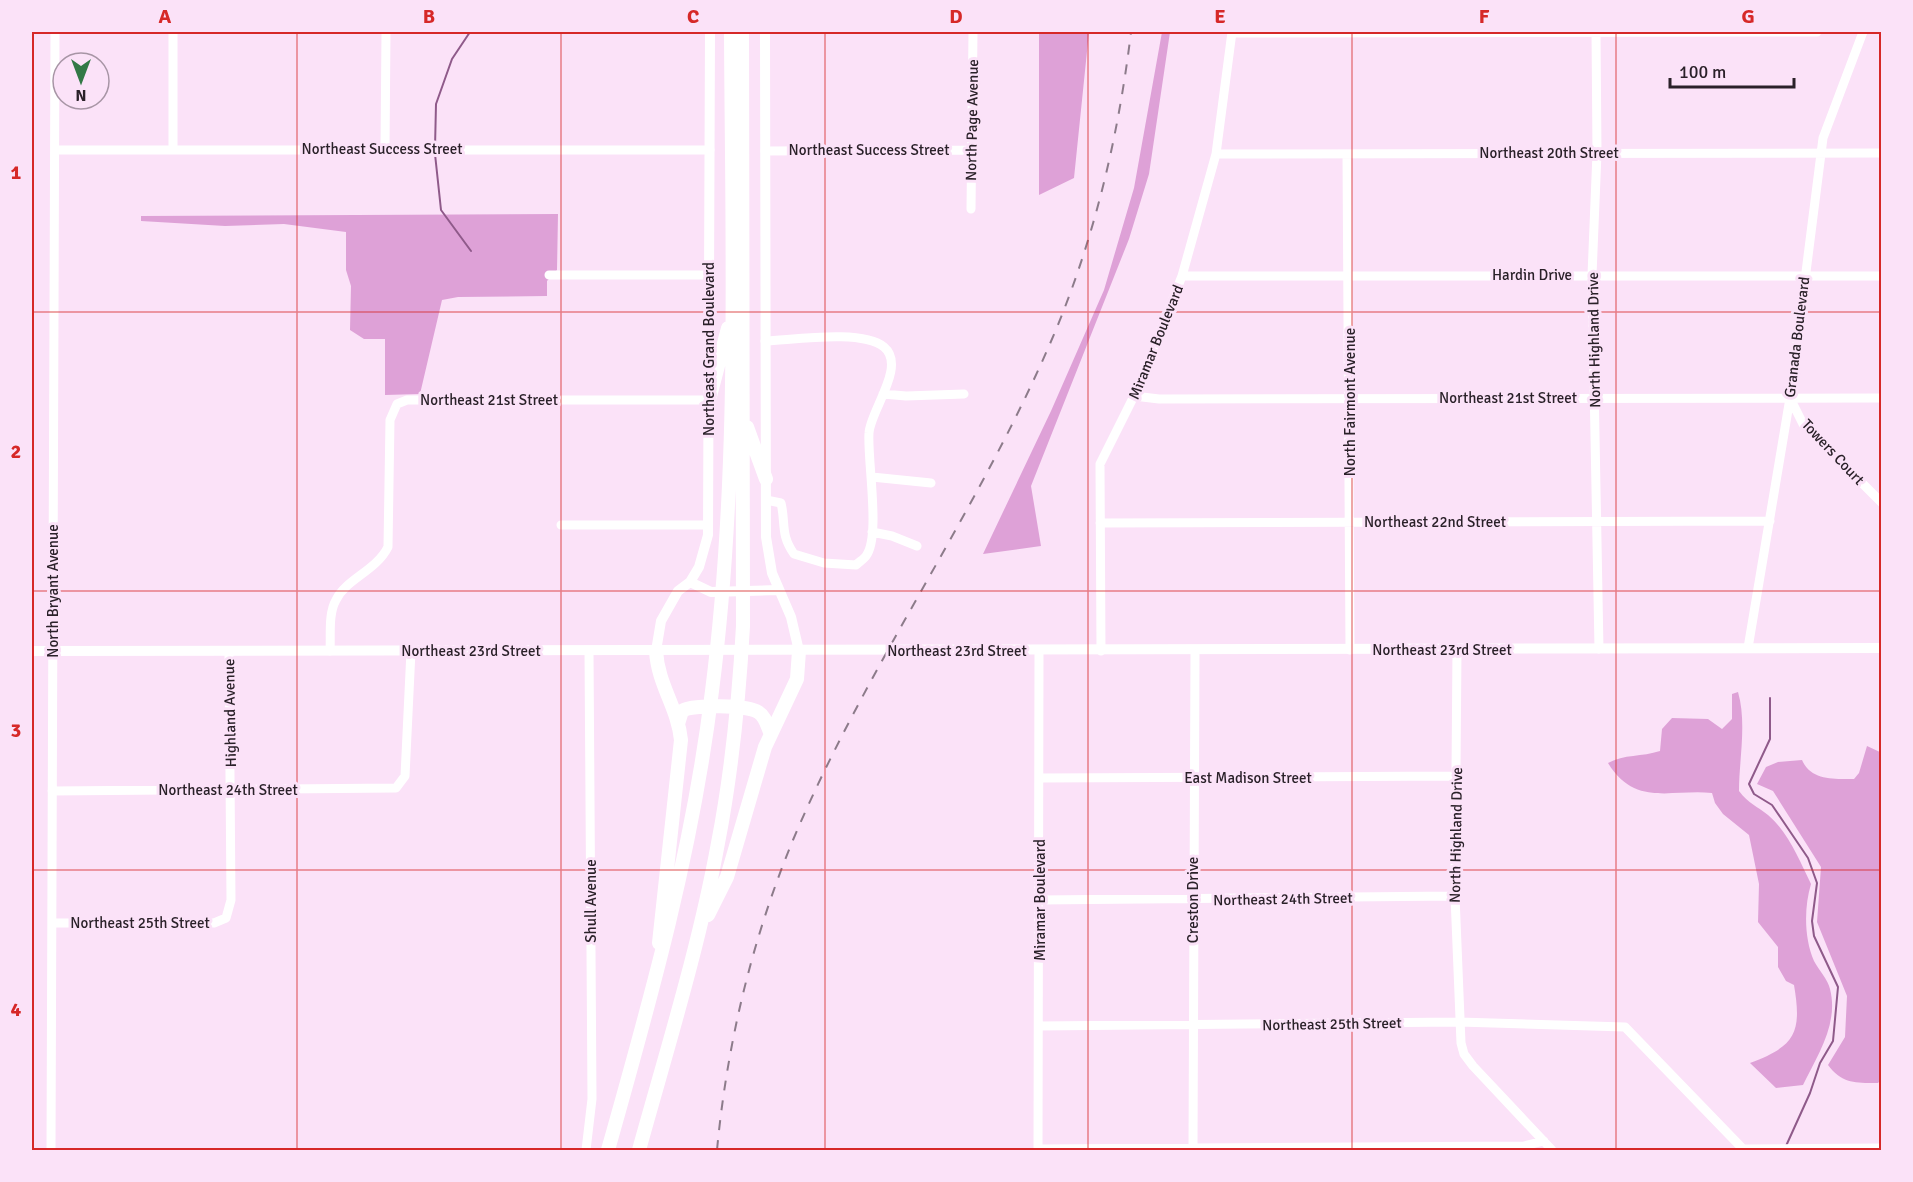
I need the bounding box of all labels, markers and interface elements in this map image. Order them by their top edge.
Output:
text: A [159,4,172,29]
text: B [423,4,435,29]
text: C [687,4,699,29]
text: D [949,4,963,29]
text: E [1214,4,1226,29]
text: F [1479,4,1490,29]
text: G [1741,4,1755,29]
north arrow [51,51,111,111]
scale bar [1670,51,1794,89]
street label: North Page Avenue [962,59,982,181]
text: 100 m [1679,61,1726,83]
text: N [75,85,87,105]
street label: Northeast Success Street [302,140,462,158]
street label: Northeast Success Street [789,141,949,159]
street label: Northeast 20th Street [1479,144,1619,162]
text: 1 [11,160,22,185]
street label: Northeast Grand Boulevard [700,262,718,436]
street label: Hardin Drive [1492,266,1572,284]
street label: North Highland Drive [1584,272,1604,408]
street label: Granada Boulevard [1781,275,1813,398]
street label: Miramar Boulevard [1125,282,1187,402]
street label: North Fairmont Avenue [1341,328,1359,476]
street label: Northeast 21st Street [1439,389,1577,407]
street label: Northeast 21st Street [420,391,558,409]
street label: Towers Court [1798,415,1868,489]
text: 2 [11,439,21,464]
street label: Northeast 22nd Street [1364,513,1506,531]
street label: North Bryant Avenue [44,524,62,658]
street label: Northeast 23rd Street [1372,641,1512,659]
street label: Northeast 23rd Street [401,642,541,660]
street label: Northeast 23rd Street [887,642,1027,660]
street label: Highland Avenue [220,659,240,767]
text: 3 [11,718,21,743]
street label: North Highland Drive [1446,767,1466,903]
street label: East Madison Street [1184,769,1312,787]
street label: Northeast 24th Street [158,781,298,799]
street label: Miramar Boulevard [1031,839,1049,961]
street label: Creston Drive [1184,857,1202,943]
street label: Shull Avenue [582,859,600,943]
street label: Northeast 24th Street [1213,889,1353,909]
street label: Northeast 25th Street [70,914,210,932]
text: 4 [11,997,22,1022]
street label: Northeast 25th Street [1262,1014,1402,1034]

